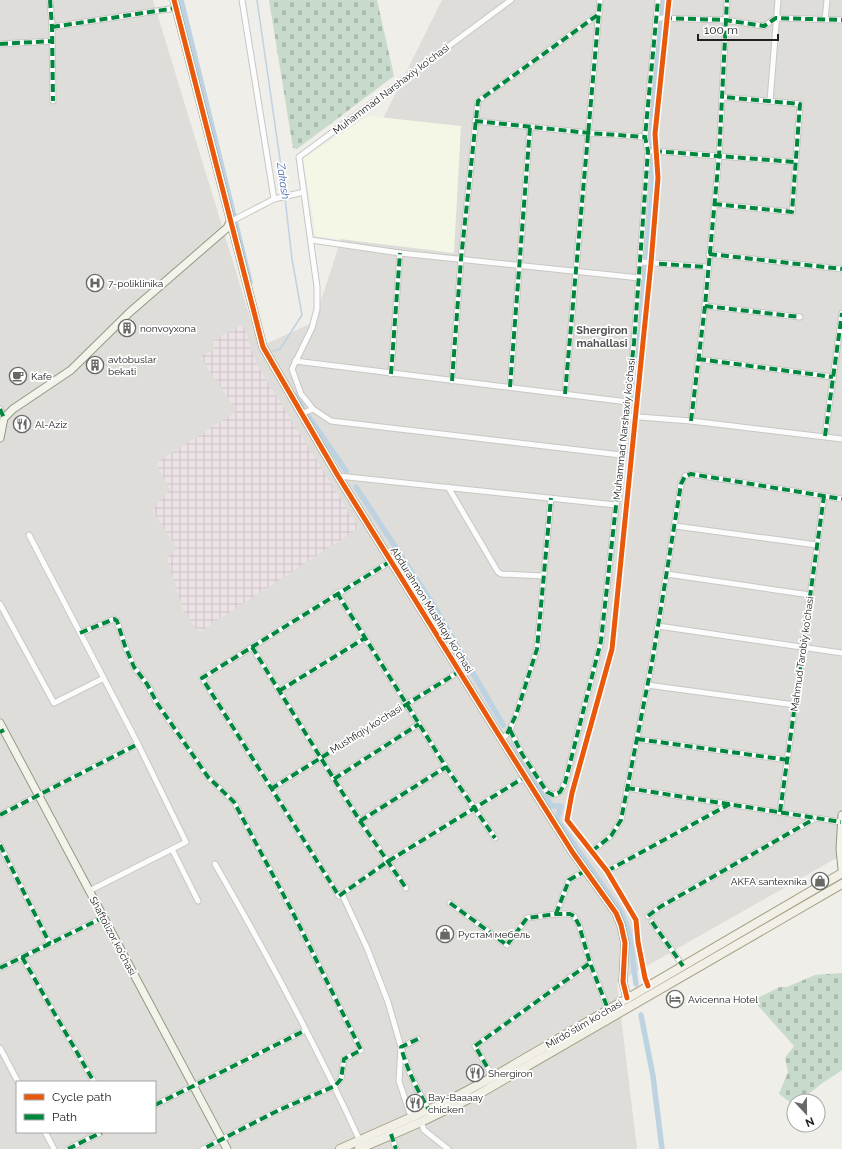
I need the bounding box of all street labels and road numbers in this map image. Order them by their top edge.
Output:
street label: Muhammad Narshaxiy ko'chasi [331,42,451,136]
street label: Muhammad Narshaxiy ko'chasi [611,358,637,500]
street label: Abdurahmon Mushfiqiy koʻchasi [389,545,475,675]
street label: Mahmud Tarobiy ko'chasi [789,596,815,712]
street label: Mushfiqiy ko'chasi [328,702,404,756]
street label: Shaftolizor ko'chasi [88,895,138,977]
street label: Mirdo'stim ko'chasi [544,998,624,1050]

